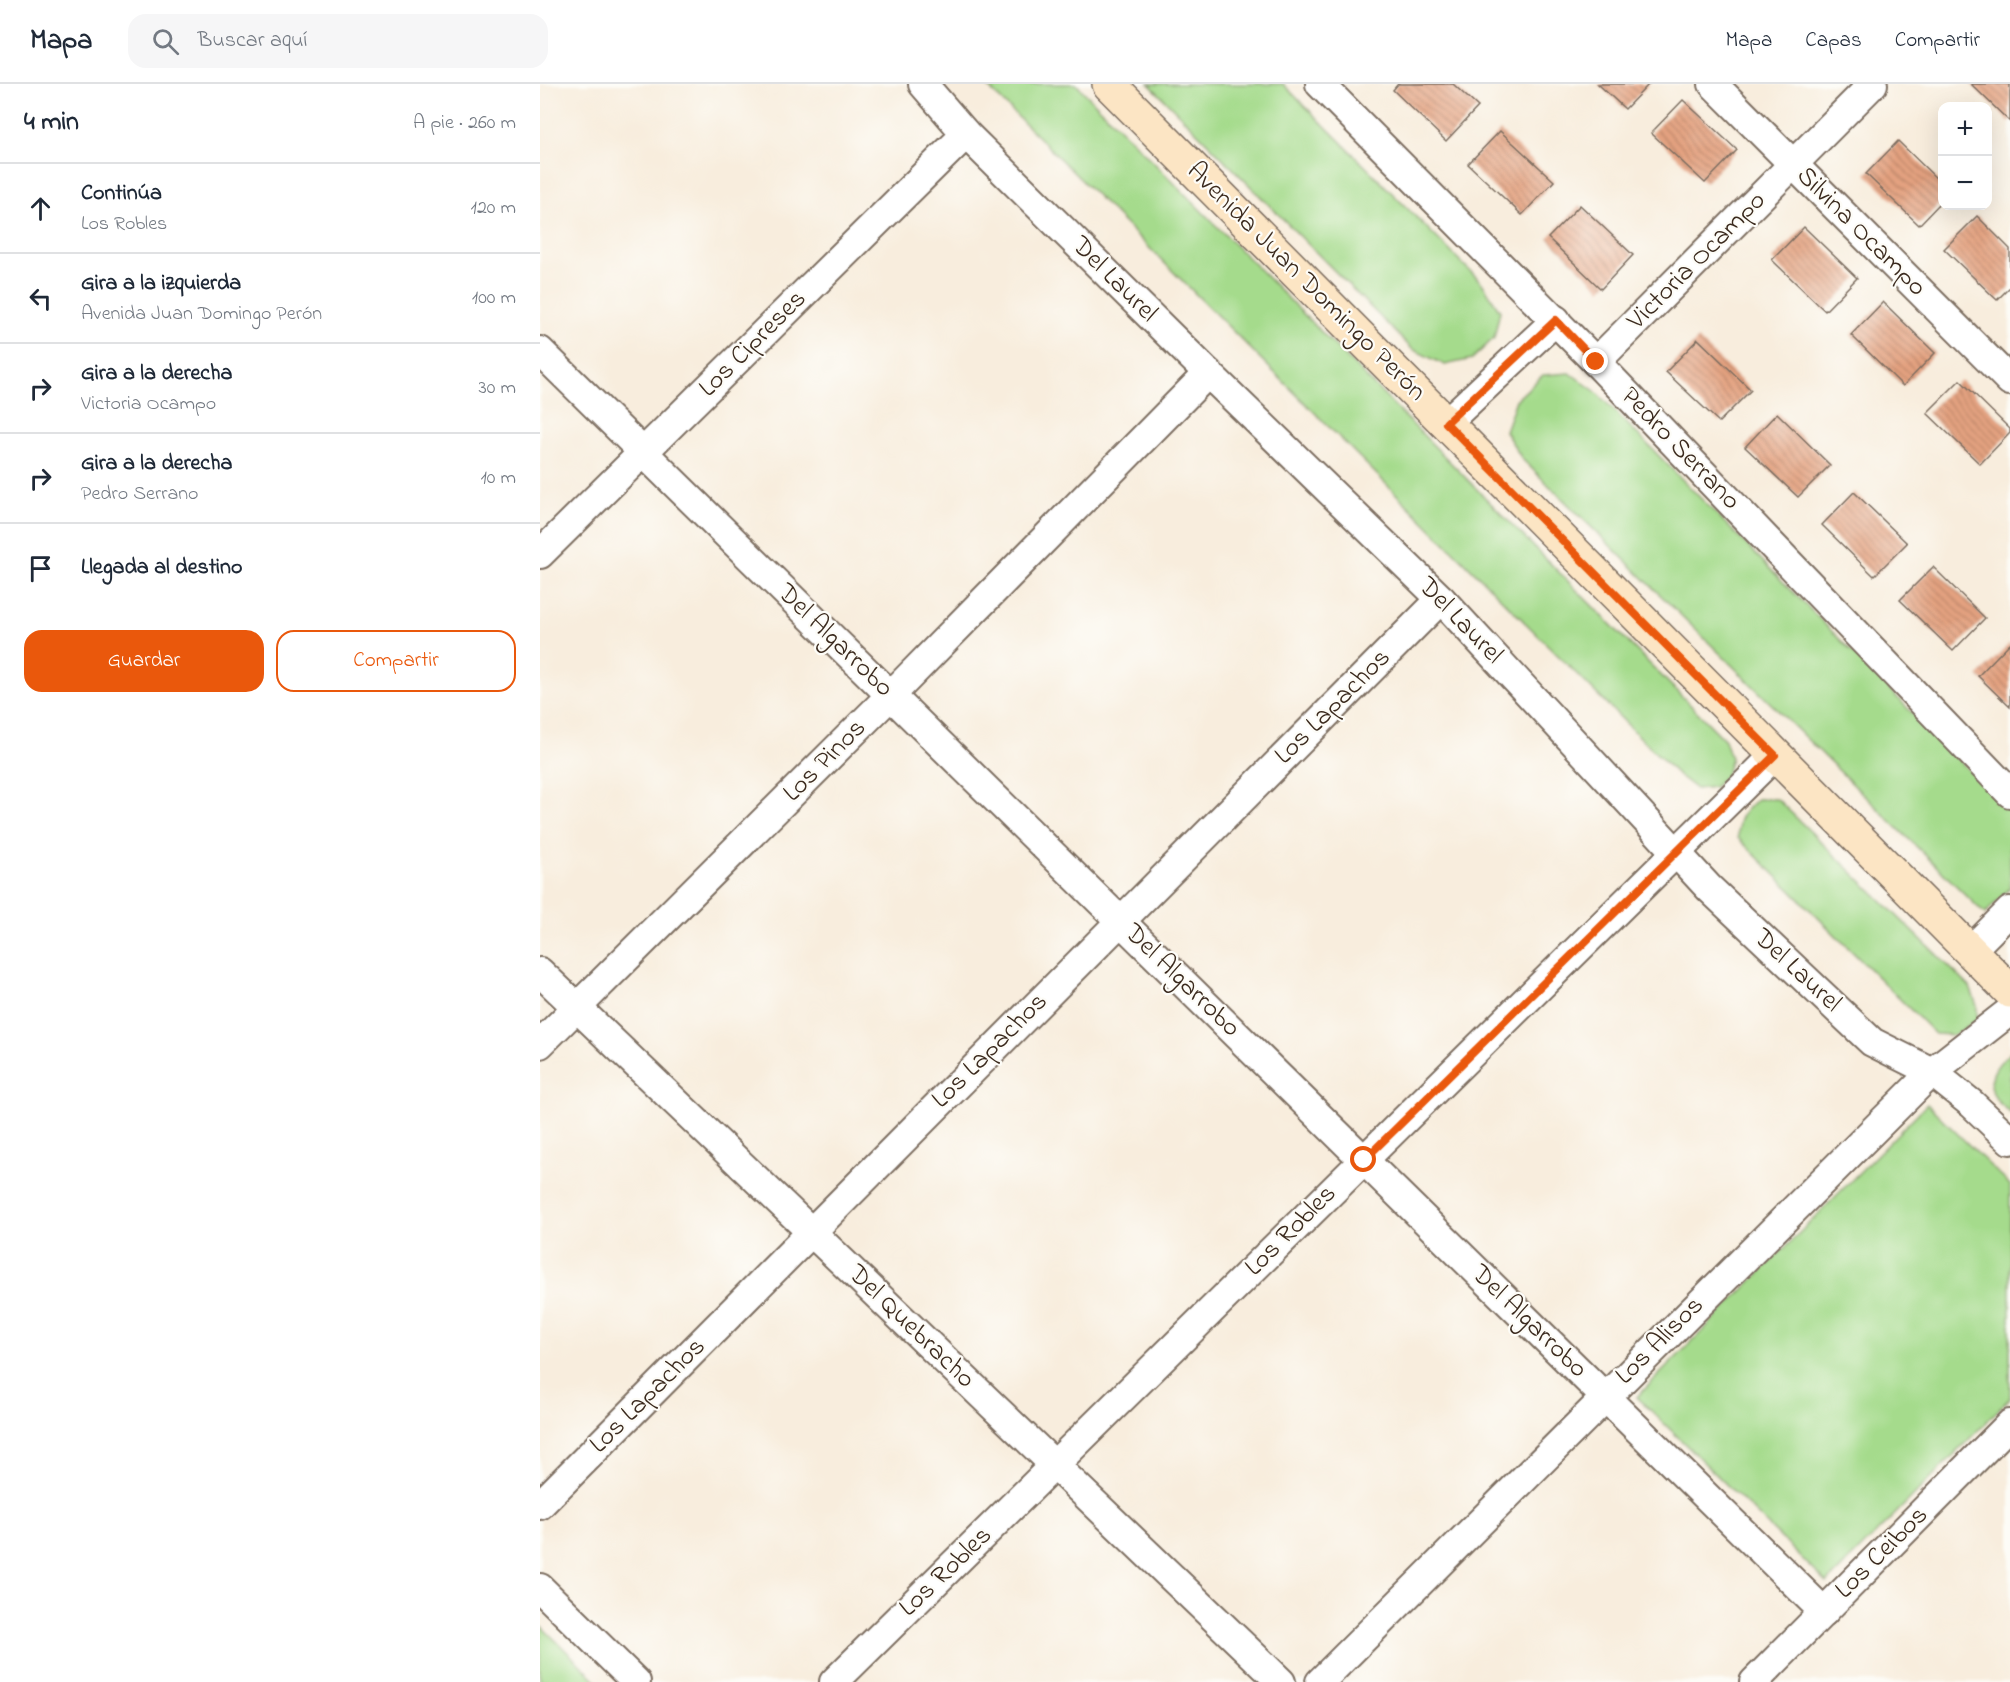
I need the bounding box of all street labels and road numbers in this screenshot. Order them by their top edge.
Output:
street label: Avenida Juan Domingo Perón [1177,153,1435,411]
street label: Silvina Ocampo [1787,158,1935,306]
street label: Victoria Ocampo [1618,183,1775,340]
street label: Del Laurel [1061,227,1166,332]
street label: Los Cipreses [690,281,816,407]
street label: Pedro Serrano [1611,378,1749,520]
street label: Del Laurel [1408,568,1512,673]
street label: Del Algarrobo [767,574,902,707]
street label: Los Lapachos [1266,640,1400,774]
street label: Los Pinos [774,710,876,812]
street label: Del Algarrobo [1114,914,1249,1047]
street label: Del Laurel [1743,919,1850,1022]
street label: Los Lapachos [923,984,1057,1118]
street label: Los Robles [1236,1176,1346,1286]
street label: Del Quebracho [838,1255,984,1398]
street label: Del Algarrobo [1461,1255,1596,1388]
street label: Los Alisos [1607,1288,1713,1394]
street label: Los Lapachos [581,1329,715,1463]
street label: Los Ceibos [1826,1497,1938,1609]
street label: Los Robles [891,1518,1001,1626]

